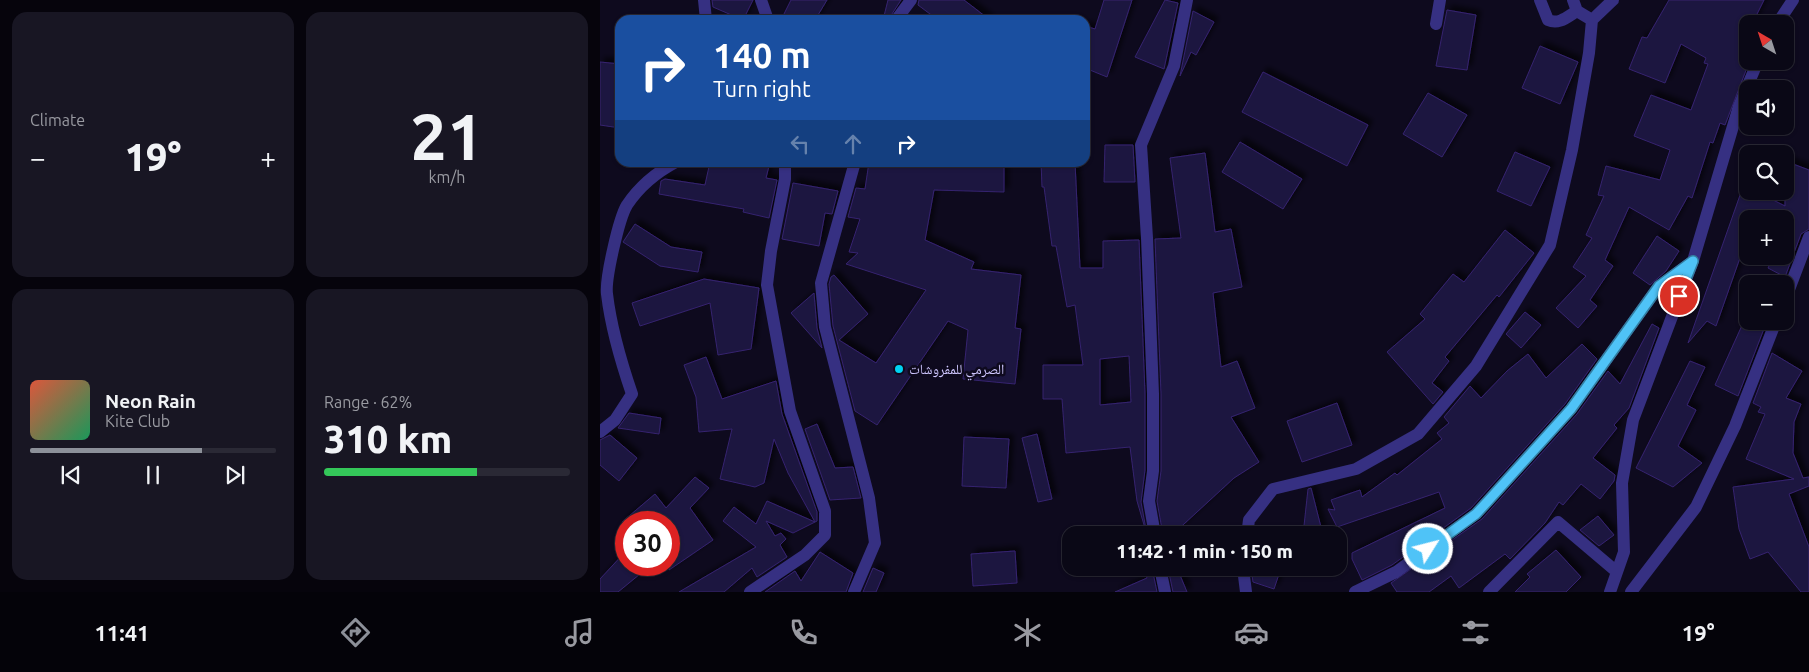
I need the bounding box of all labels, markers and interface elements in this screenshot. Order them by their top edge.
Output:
north arrow [1739,15,1794,70]
map controls [1739,15,1794,330]
icon: right [630,35,695,100]
text: 140 m [713,35,811,75]
text: Turn right [713,76,811,101]
button: sound [1739,80,1794,135]
text: 21 [410,99,484,172]
text: Climate [30,111,85,129]
icon: left [786,130,814,158]
icon: ahead [839,130,867,158]
icon: right [892,130,920,158]
text: 19° [125,136,181,178]
text: − [30,142,46,173]
text: + [260,142,276,173]
button: search [1739,145,1794,200]
text: km/h [429,168,465,186]
button: + [1739,210,1794,265]
pin [1658,275,1700,317]
button: − [1739,275,1794,330]
icon: arrive [1665,282,1693,310]
place label: الصرمي للمفروشات [909,361,1004,381]
marker: الصرمي للمفروشات [893,363,905,375]
text: Neon Rain [105,390,196,412]
text: Range · 62% [324,393,412,411]
text: Kite Club [105,412,170,430]
text: 310 km [324,418,452,460]
icon: previous [57,461,85,489]
icon: pause [139,461,167,489]
icon: next [221,461,249,489]
speed limit sign: 30 [615,511,680,576]
position arrow [1401,522,1453,574]
text: 11:42 · 1 min · 150 m [1116,540,1293,562]
icon: directions [338,615,373,650]
icon: music [562,615,597,650]
icon: phone [786,615,821,650]
icon: climate [1010,615,1045,650]
icon: car [1234,615,1269,650]
icon: filters [1458,615,1493,650]
text: 11:41 [94,620,150,645]
text: 19° [1682,620,1714,645]

